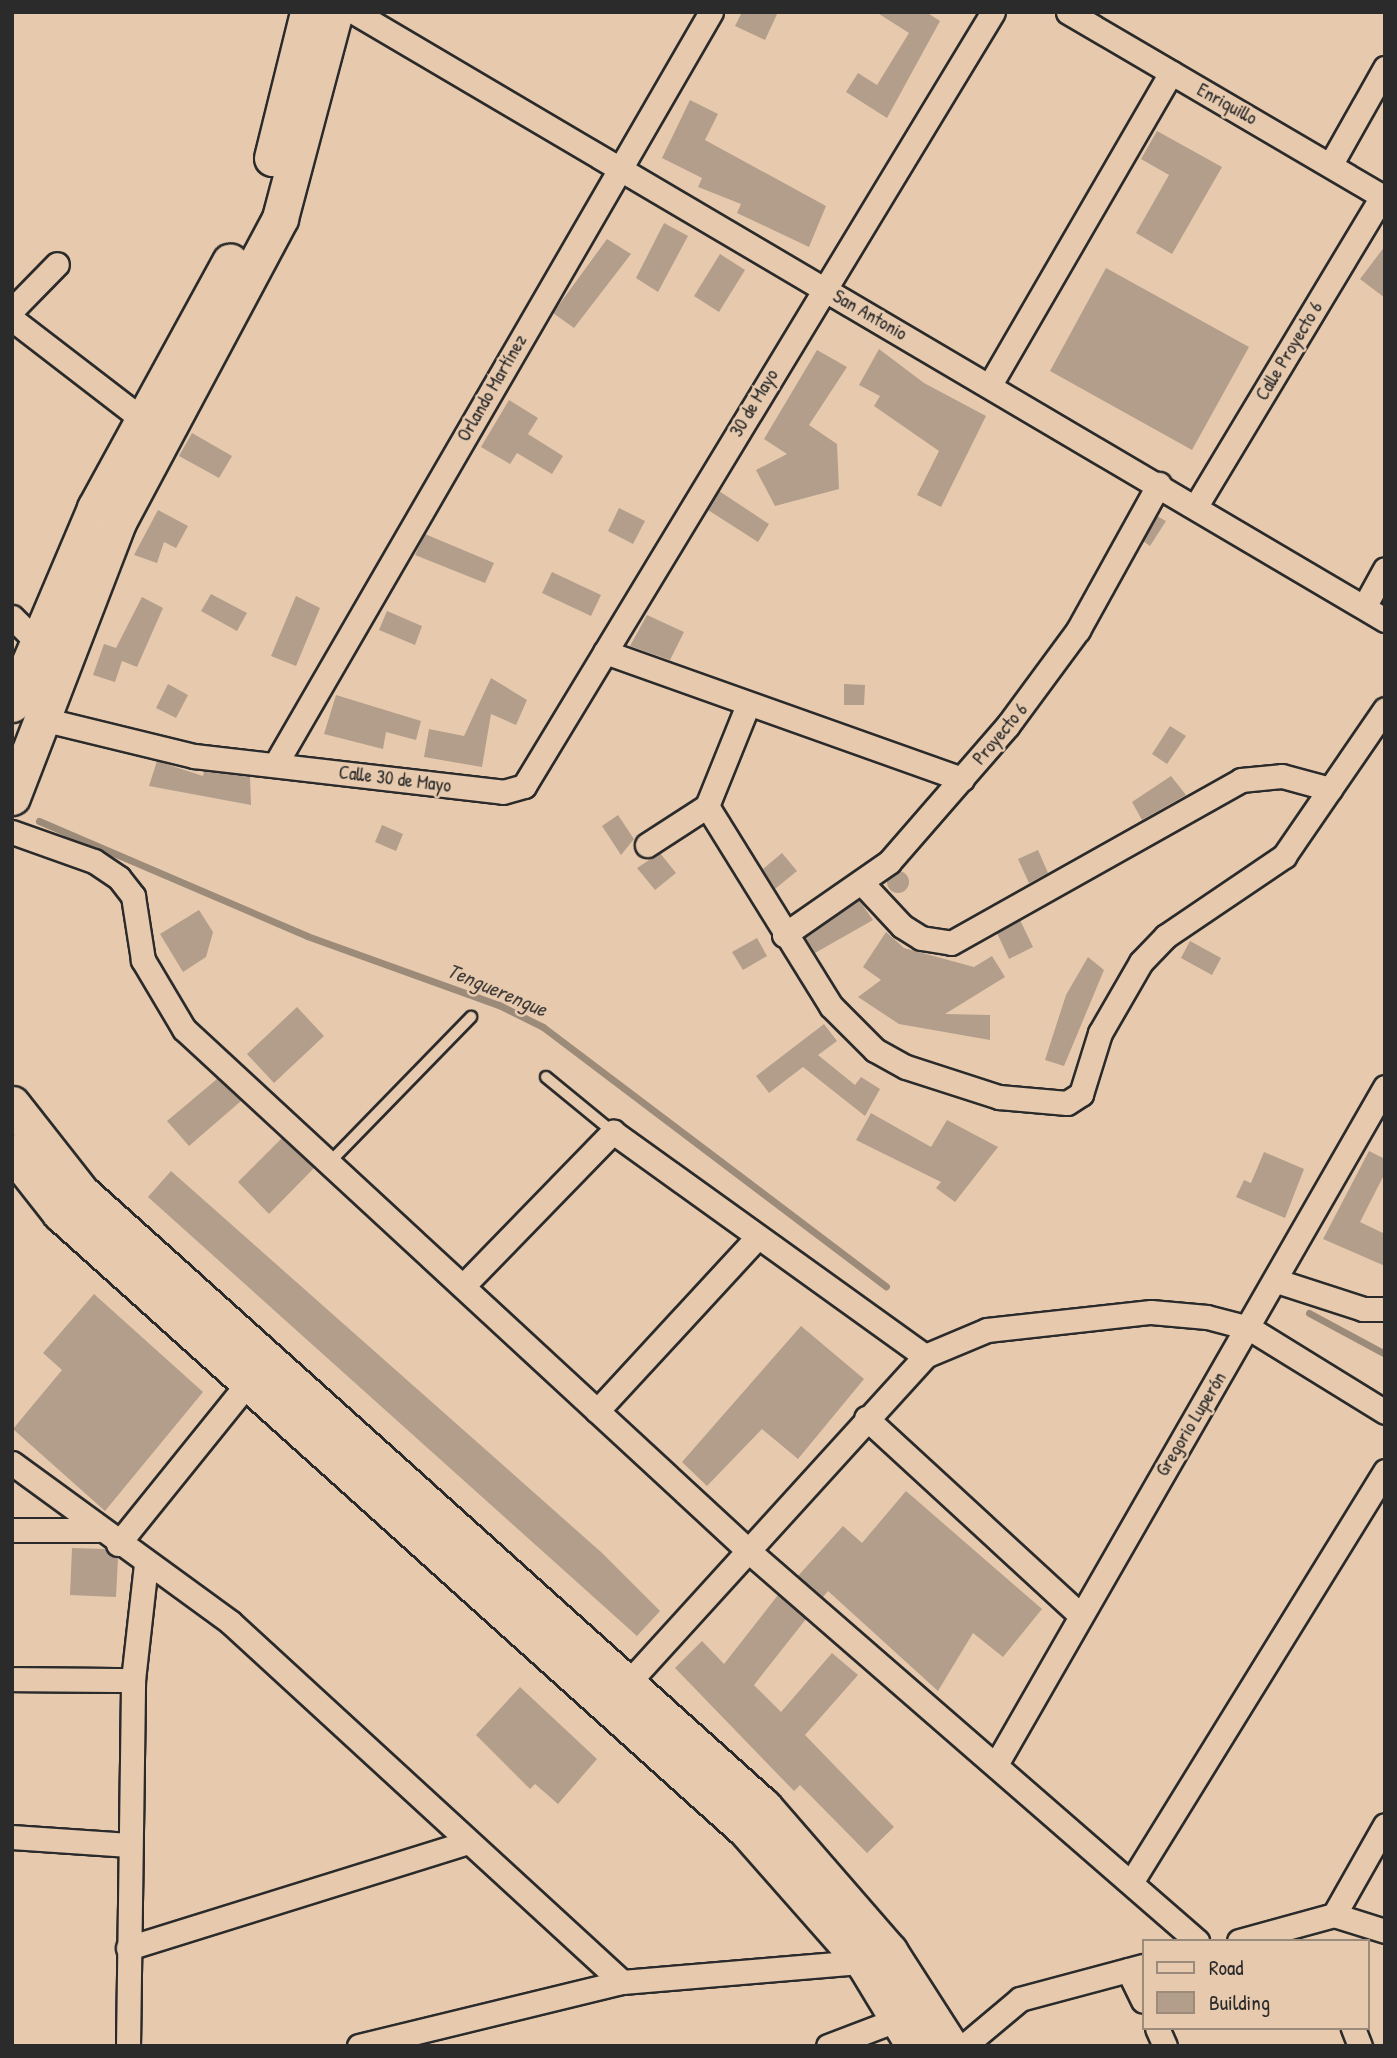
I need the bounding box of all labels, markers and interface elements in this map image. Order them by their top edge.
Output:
street label: Enriquillo [1193,78,1261,130]
street label: San Antonio [829,285,911,345]
street label: Calle Proyecto 6 [1251,297,1327,405]
street label: Orlando Martínez [452,331,532,445]
street label: 30 de Mayo [725,365,783,441]
street label: Proyecto 6 [968,699,1032,769]
street label: Calle 30 de Mayo [337,761,453,797]
water label: Tenguerengue [443,958,551,1022]
street label: Gregorio Luperón [1151,1368,1231,1480]
legend [1142,1939,1369,2030]
text: Road [1209,1953,1243,1982]
text: Building [1209,1988,1270,2017]

